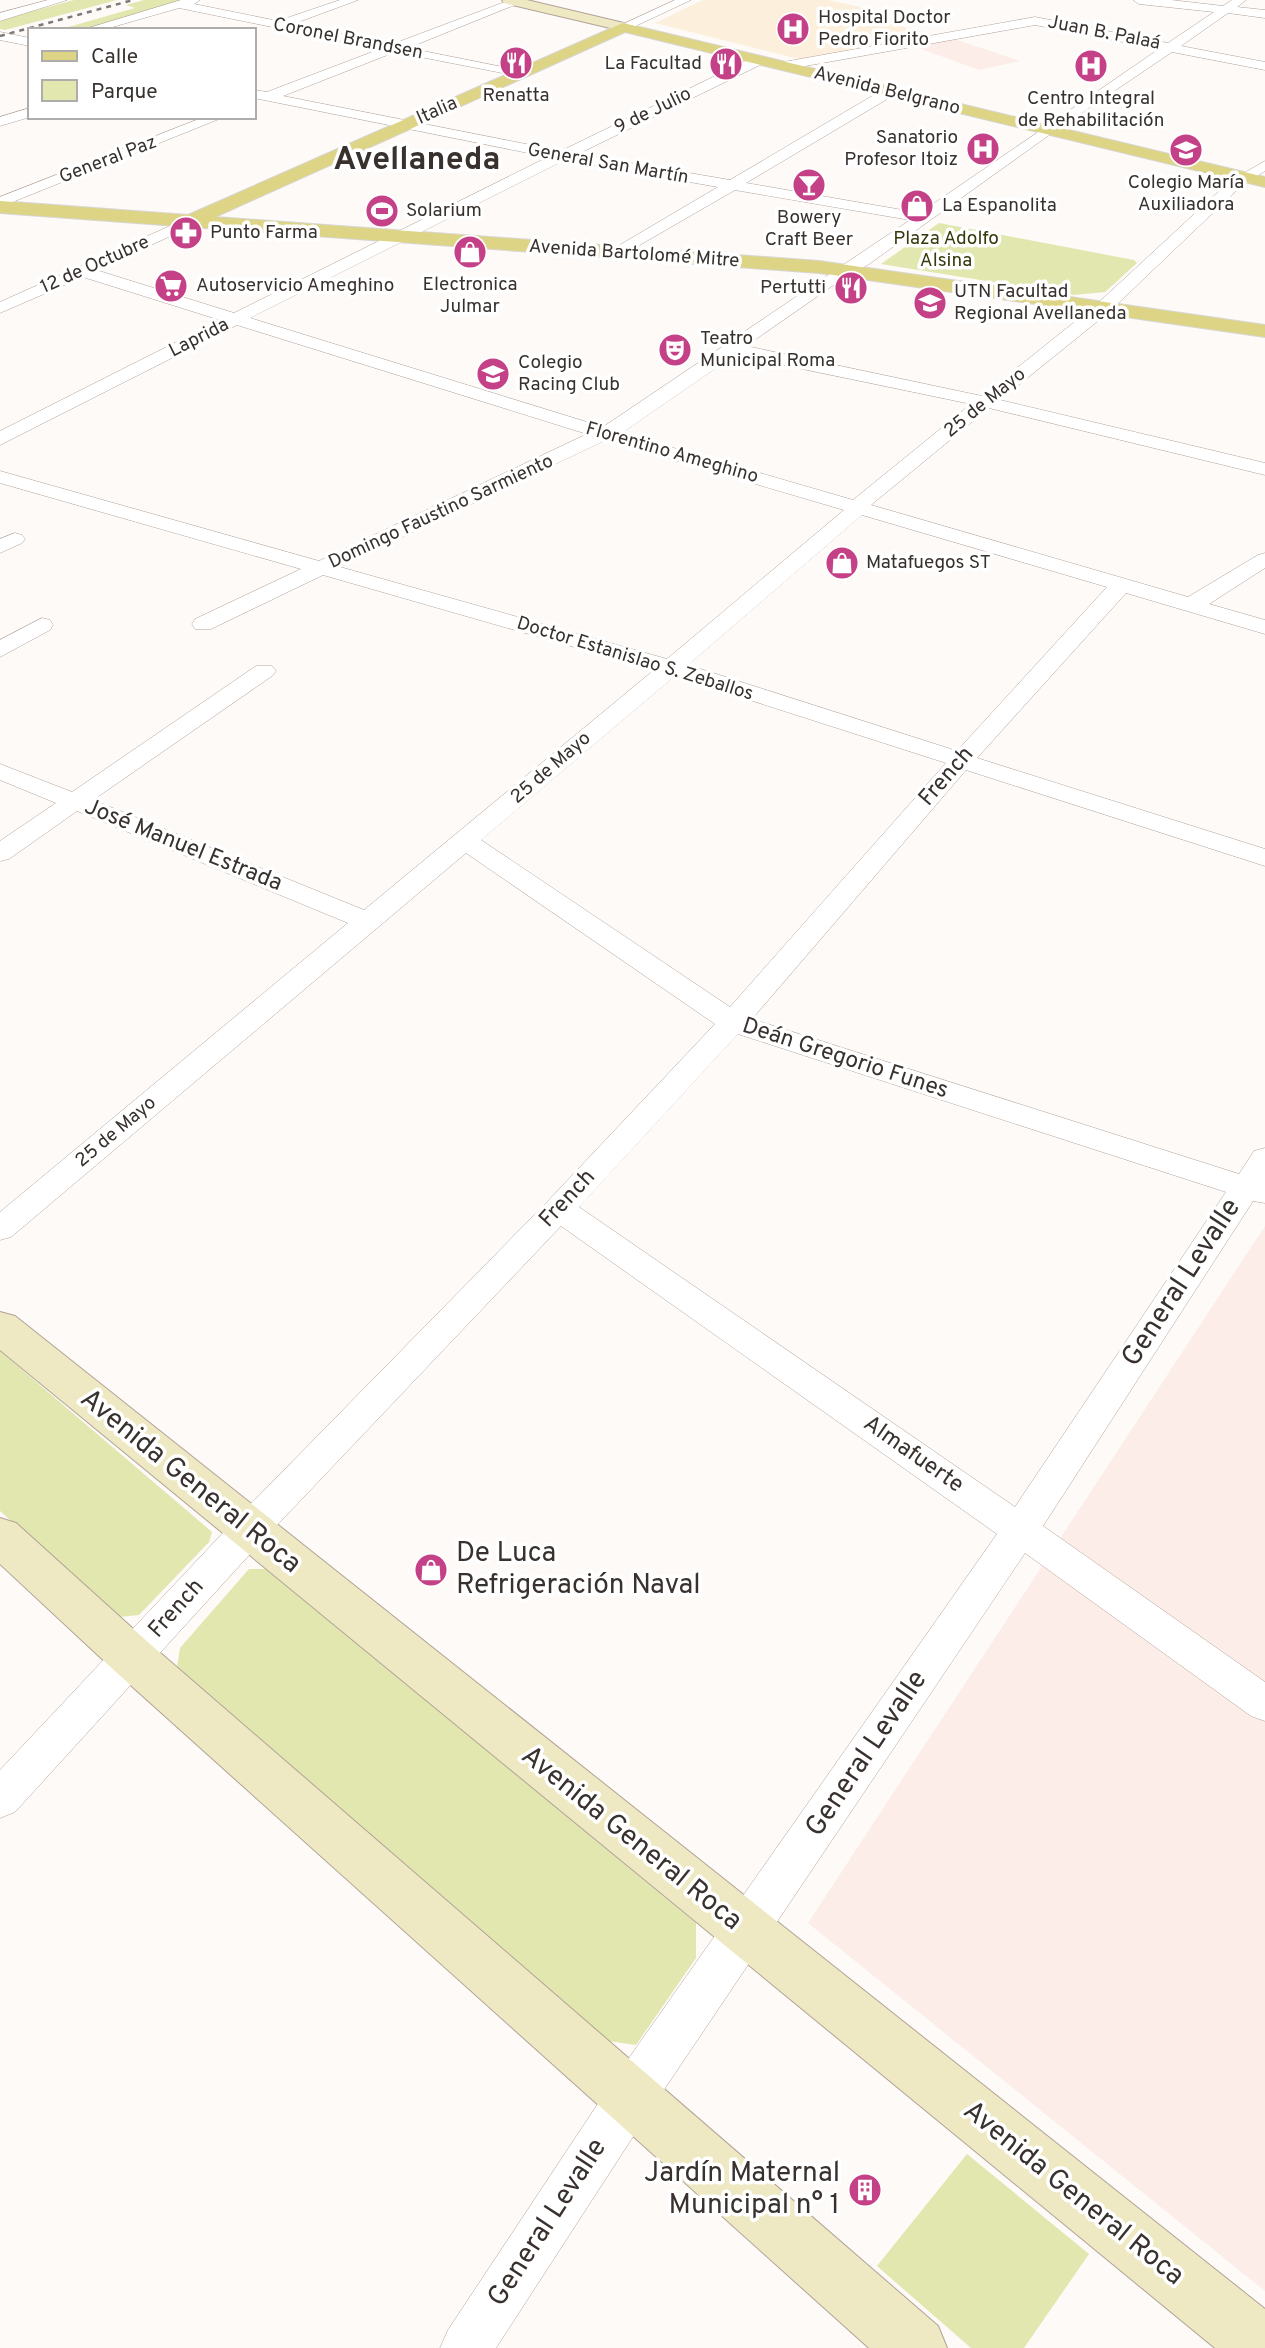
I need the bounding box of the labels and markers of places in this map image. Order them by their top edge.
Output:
place label: Hospital Doctor Pedro Fiorito [818,6,951,52]
hospital icon: Hospital Doctor Pedro Fiorito [774,10,812,48]
restaurant icon: Renatta [497,44,535,82]
restaurant icon: La Facultad [707,45,745,83]
hospital icon: Centro Integral de Rehabilitación [1072,47,1110,85]
place label: La Facultad [605,52,702,76]
place label: Renatta [483,84,549,108]
place label: Centro Integral de Rehabilitación [1018,87,1164,133]
place label: Sanatorio Profesor Itoiz [844,126,958,172]
hospital icon: Sanatorio Profesor Itoiz [964,130,1002,168]
school or university icon: Colegio María Auxiliadora [1167,131,1205,169]
bar icon: Bowery Craft Beer [790,166,828,204]
place label: Colegio María Auxiliadora [1128,171,1244,217]
shop icon: La Espanolita [898,187,936,225]
sports icon: Solarium [363,192,401,230]
place label: La Espanolita [942,194,1057,218]
place label: Solarium [406,199,482,223]
place label: Bowery Craft Beer [765,206,854,252]
pharmacy icon: Punto Farma [167,214,205,252]
place label: Punto Farma [210,221,318,245]
shop icon: Electronica Julmar [451,233,489,271]
supermarket icon: Autoservicio Ameghino [152,267,190,305]
restaurant icon: Pertutti [832,269,870,307]
place label: Electronica Julmar [423,273,517,319]
place label: Autoservicio Ameghino [196,274,394,298]
place label: Pertutti [760,276,826,300]
place label: UTN Facultad Regional Avellaneda [954,280,1126,326]
school or university icon: UTN Facultad Regional Avellaneda [911,284,949,322]
place label: Teatro Municipal Roma [700,327,835,373]
theatre icon: Teatro Municipal Roma [656,331,694,369]
place label: Colegio Racing Club [518,351,620,397]
school or university icon: Colegio Racing Club [474,355,512,393]
shop icon: Matafuegos ST [823,544,861,582]
place label: Matafuegos ST [866,551,991,575]
place label: De Luca Refrigeración Naval [456,1536,701,1604]
shop icon: De Luca Refrigeración Naval [412,1551,450,1589]
place label: Jardín Maternal Municipal n° 1 [644,2156,840,2224]
building icon: Jardín Maternal Municipal n° 1 [846,2171,884,2209]

